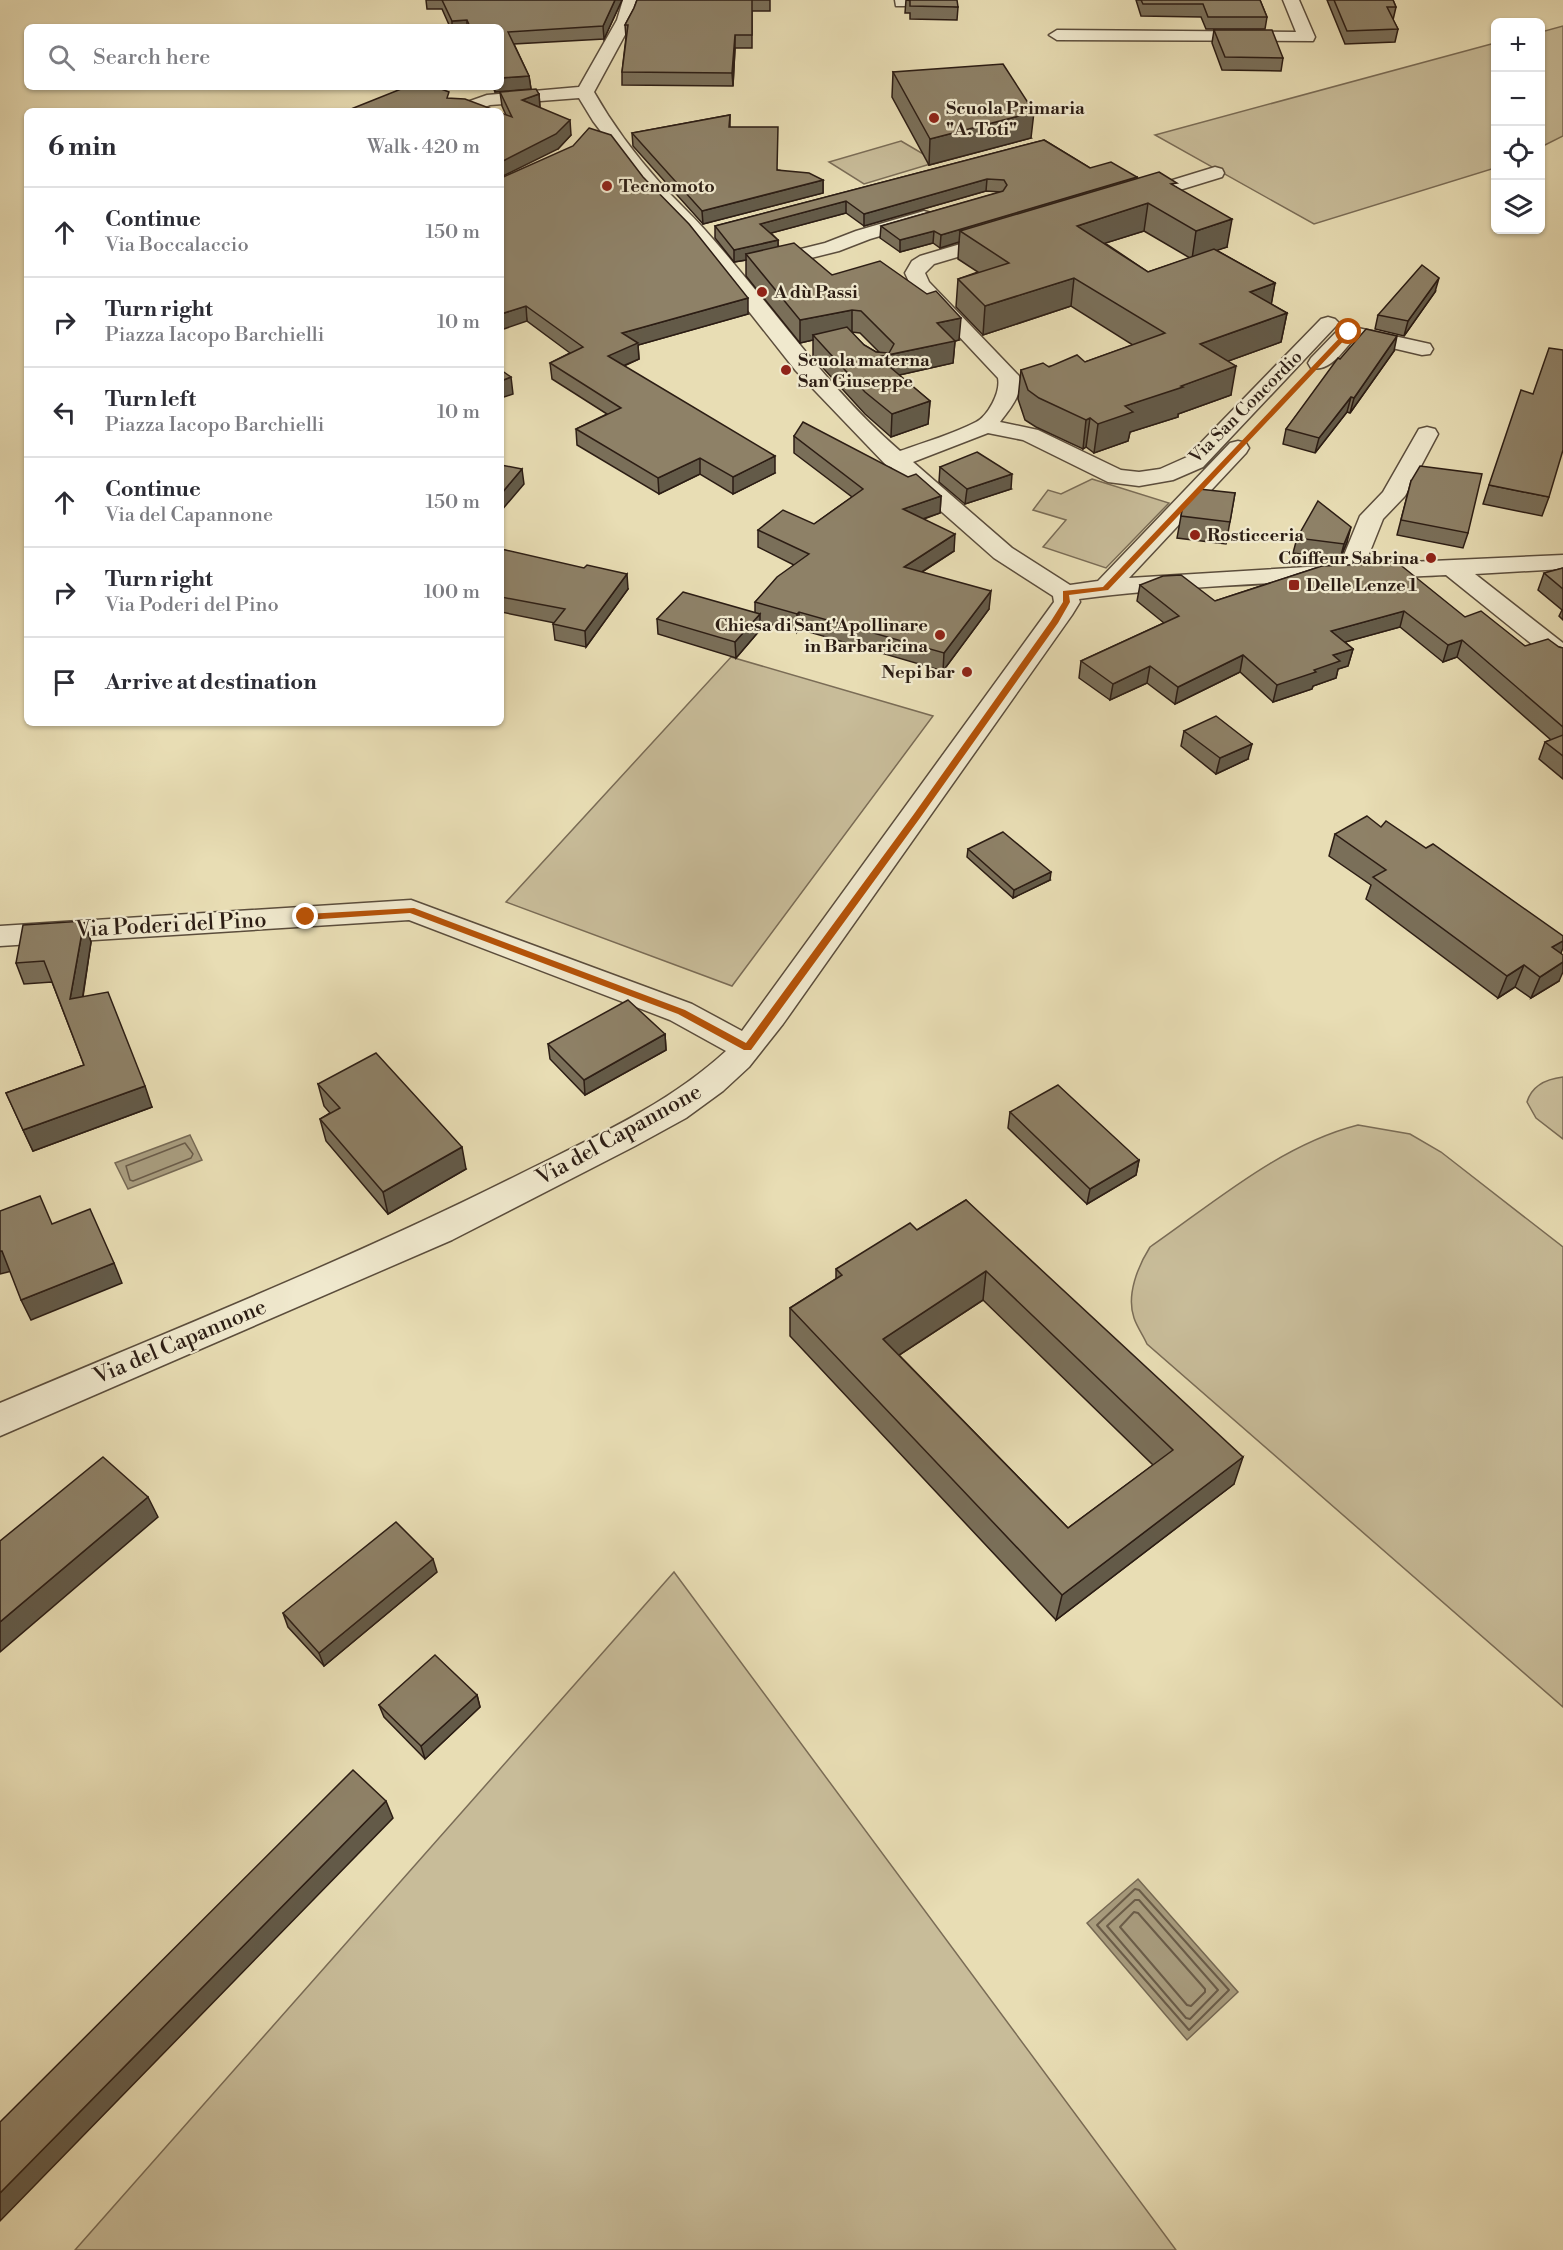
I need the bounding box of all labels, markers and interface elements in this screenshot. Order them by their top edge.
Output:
map controls [1491,18,1545,234]
button: + [1491,18,1545,72]
search box [24,24,504,90]
icon: search [45,41,78,74]
text: Search here [93,44,210,71]
button: − [1491,72,1545,126]
place label: Scuola Primaria "A. Toti" [946,97,1085,141]
marker: Scuola Primaria "A. Toti" [927,111,941,125]
button: locate [1491,126,1545,180]
text: 6 min [48,131,116,163]
text: Walk · 420 m [367,135,480,160]
place label: Tecnomoto [619,175,715,198]
marker: Tecnomoto [600,179,614,193]
button: layers [1491,180,1545,234]
text: Continue [105,206,201,233]
icon: ahead [48,216,81,249]
text: 150 m [425,220,480,245]
text: Via Boccalaccio [105,233,249,258]
place label: A dù Passi [773,281,858,304]
marker: A dù Passi [755,285,769,299]
text: Turn right [105,296,213,323]
icon: right [48,306,81,339]
text: 10 m [437,310,480,335]
route start [1335,318,1361,344]
text: Piazza Iacopo Barchielli [105,323,324,348]
street label: Via San Concordio [1184,346,1307,469]
place label: Scuola materna San Giuseppe [798,349,930,393]
marker: Scuola materna San Giuseppe [779,363,793,377]
text: Turn left [105,386,196,413]
icon: left [48,396,81,429]
text: 10 m [437,400,480,425]
text: Piazza Iacopo Barchielli [105,413,324,438]
text: Continue [105,476,201,503]
icon: ahead [48,486,81,519]
text: 150 m [425,490,480,515]
text: Via del Capannone [105,503,273,528]
place label: Rosticceria [1207,524,1304,547]
marker: Rosticceria [1188,528,1202,542]
place label: Coiffeur Sabrina [1278,547,1419,570]
marker: Coiffeur Sabrina [1424,551,1438,565]
text: Turn right [105,566,213,593]
place label: Delle Lenze 1 [1306,574,1418,597]
icon: right [48,576,81,609]
marker: Delle Lenze 1 [1287,578,1301,592]
text: 100 m [424,580,480,605]
text: Via Poderi del Pino [105,593,279,618]
place label: Chiesa di Sant'Apollinare in Barbaricina [715,614,928,658]
marker: Chiesa di Sant'Apollinare in Barbaricina [933,628,947,642]
place label: Nepi bar [881,661,955,684]
marker: Nepi bar [960,665,974,679]
icon: arrive [48,666,81,699]
text: Arrive at destination [105,669,317,696]
route end [292,903,318,929]
street label: Via Poderi del Pino [74,907,267,944]
street label: Via del Capannone [531,1078,706,1192]
street label: Via del Capannone [89,1293,270,1391]

